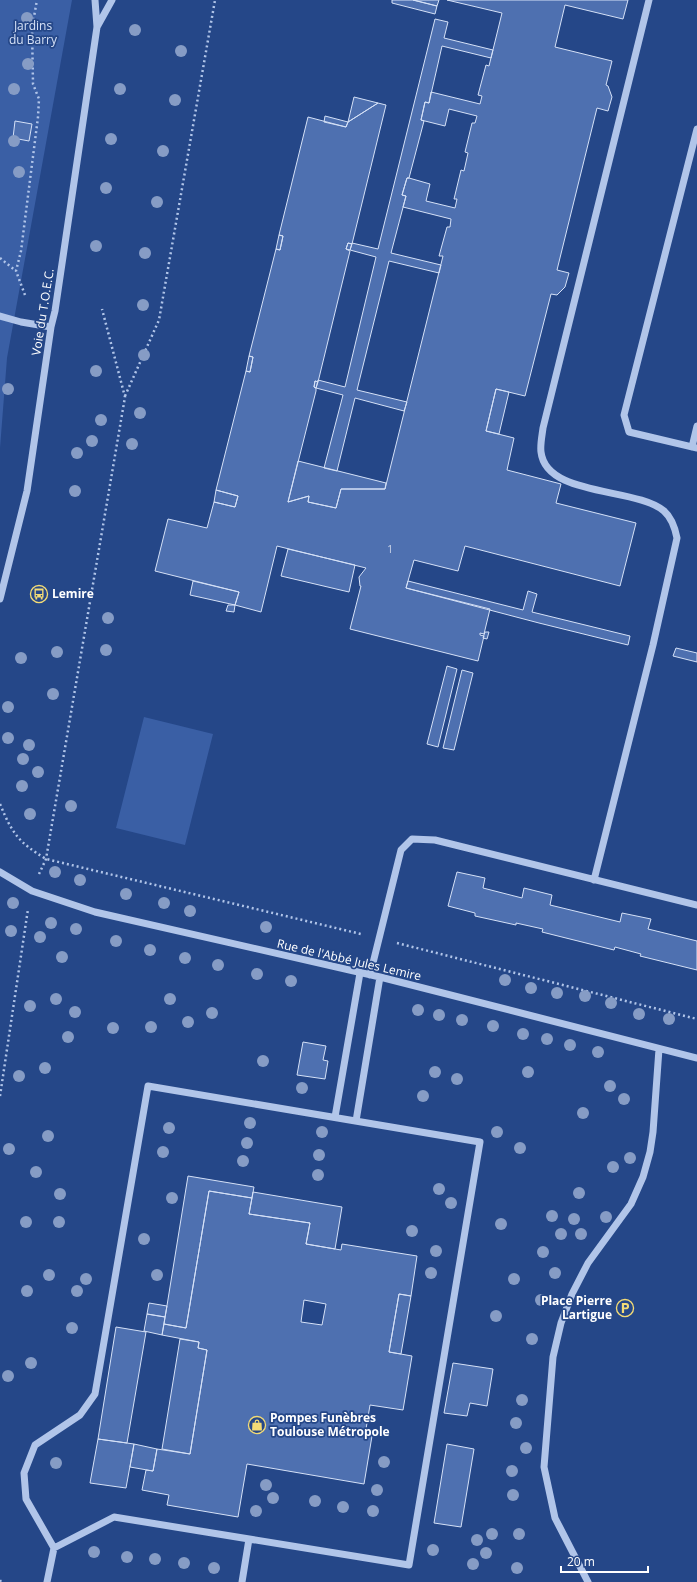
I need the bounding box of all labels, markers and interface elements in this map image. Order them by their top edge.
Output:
park label: Jardins du Barry [9,17,58,48]
street label: Voie du T.O.E.C. [27,267,58,357]
house number: 1 [387,542,393,556]
bus stop icon: Lemire [29,584,49,604]
place label: Lemire [52,585,94,602]
street label: Rue de l'Abbé Jules Lemire [275,935,423,984]
place label: Place Pierre Lartigue [541,1292,612,1323]
parking icon: Place Pierre Lartigue [615,1298,635,1318]
place label: Pompes Funèbres Toulouse Métropole [270,1409,390,1440]
shop icon: Pompes Funèbres Toulouse Métropole [247,1415,267,1435]
scale bar [561,1548,648,1574]
text: 20 m [567,1553,595,1570]

